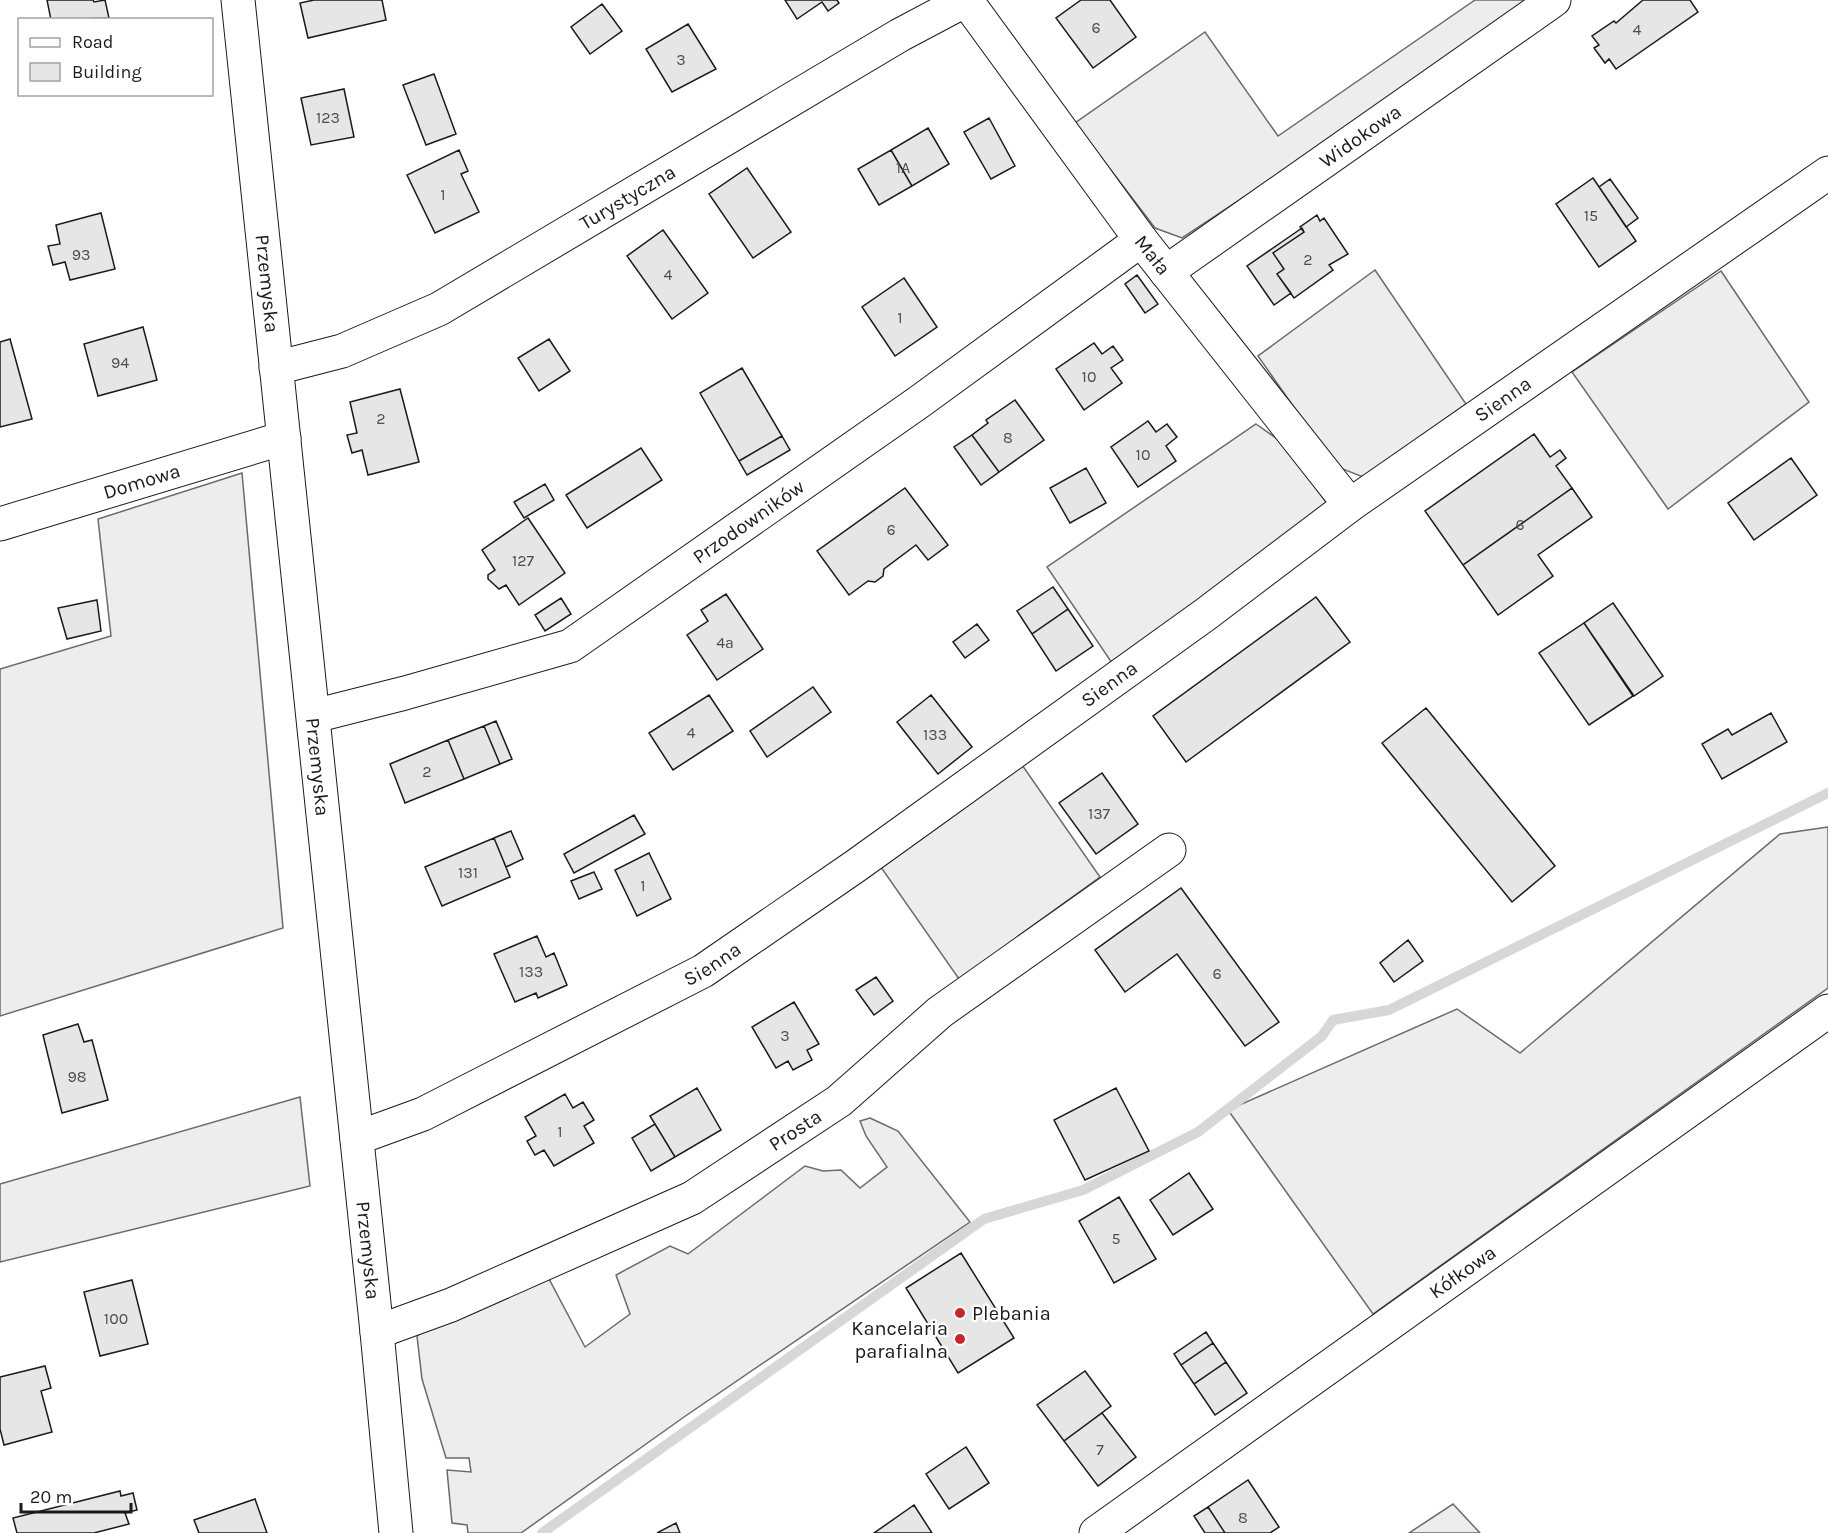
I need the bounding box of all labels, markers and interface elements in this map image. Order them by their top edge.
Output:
legend [18,18,213,96]
house number: 6 [1091,18,1101,37]
house number: 4 [1633,20,1642,39]
text: Road [72,31,113,53]
house number: 3 [676,50,686,69]
text: Building [72,61,142,83]
street label: Widokowa [1315,99,1405,172]
house number: 123 [316,108,340,127]
house number: 1A [896,158,910,177]
street label: Turystyczna [575,160,680,234]
house number: 1 [440,185,446,204]
house number: 15 [1584,206,1598,225]
street label: Mała [1130,230,1176,280]
street label: Przemyska [251,233,284,334]
house number: 93 [72,245,90,264]
house number: 2 [1303,250,1313,269]
house number: 4 [664,265,673,284]
house number: 1 [897,308,903,327]
house number: 94 [111,353,129,372]
house number: 10 [1082,367,1096,386]
street label: Sienna [1470,371,1535,426]
house number: 2 [376,409,386,428]
house number: 8 [1003,428,1013,447]
house number: 10 [1136,445,1150,464]
street label: Domowa [100,459,183,504]
street label: Przodowników [688,474,809,568]
house number: 6 [1515,515,1525,534]
house number: 6 [886,520,896,539]
house number: 127 [512,551,535,570]
house number: 4a [716,633,734,652]
street label: Sienna [1077,656,1142,712]
street label: Przemyska [301,716,335,817]
house number: 4 [687,723,696,742]
house number: 133 [923,725,947,744]
house number: 2 [422,762,432,781]
house number: 137 [1088,804,1111,823]
house number: 131 [458,863,478,882]
house number: 1 [640,876,646,895]
street label: Sienna [680,937,745,991]
house number: 133 [519,962,543,981]
house number: 6 [1212,964,1222,983]
house number: 3 [780,1026,790,1045]
house number: 98 [67,1067,87,1086]
street label: Prosta [764,1104,826,1156]
house number: 1 [557,1122,563,1141]
street label: Przemyska [352,1200,385,1301]
house number: 5 [1111,1229,1121,1248]
street label: Kółkowa [1425,1240,1500,1303]
place label: Plebania [972,1302,1051,1325]
marker: Plebania [953,1306,967,1320]
house number: 100 [104,1309,128,1328]
place label: Kancelaria parafialna [851,1317,948,1363]
marker: Kancelaria parafialna [953,1332,967,1346]
house number: 7 [1096,1440,1104,1459]
scale bar [21,1476,130,1514]
text: 20 m [30,1486,72,1508]
house number: 8 [1238,1508,1248,1527]

